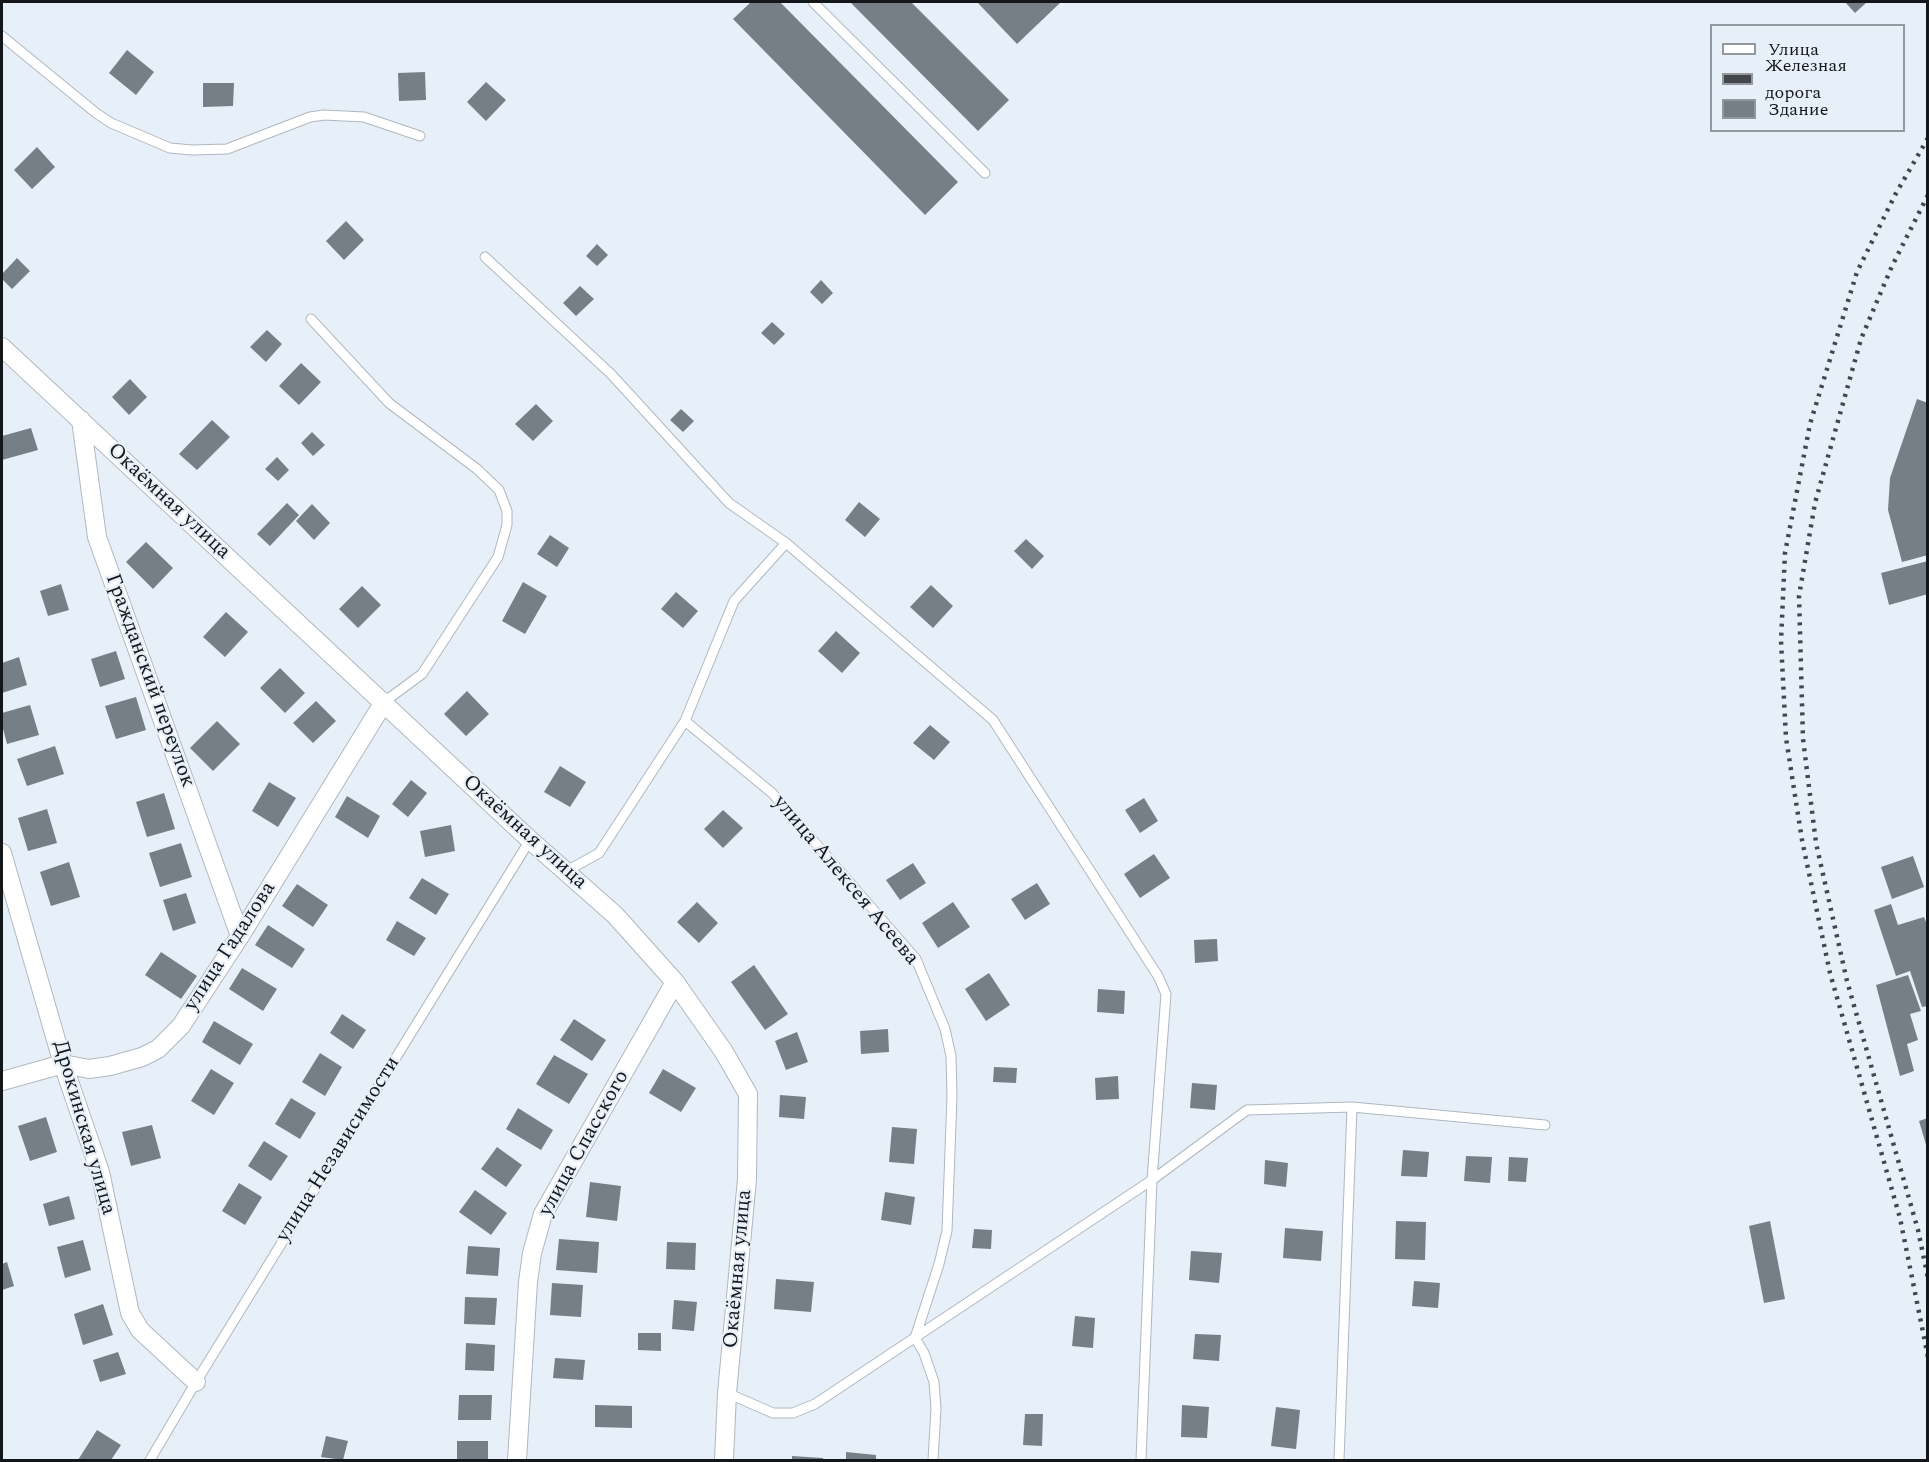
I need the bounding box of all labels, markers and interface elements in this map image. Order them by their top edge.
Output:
legend [1710,24,1905,132]
text: Улица [1768,36,1819,63]
text: Железная дорога [1765,52,1847,106]
text: Здание [1768,96,1828,123]
street label: Окаёмная улица [101,438,235,566]
street label: Гражданский переулок [99,571,199,791]
street label: Окаёмная улица [456,770,592,896]
street label: улица Алексея Асеева [767,791,923,971]
street label: улица Гадалова [180,878,282,1016]
street label: Дрокинская улица [46,1038,120,1218]
street label: улица Независимости [272,1052,406,1248]
street label: улица Спасского [534,1067,636,1221]
street label: Окаёмная улица [720,1189,758,1349]

